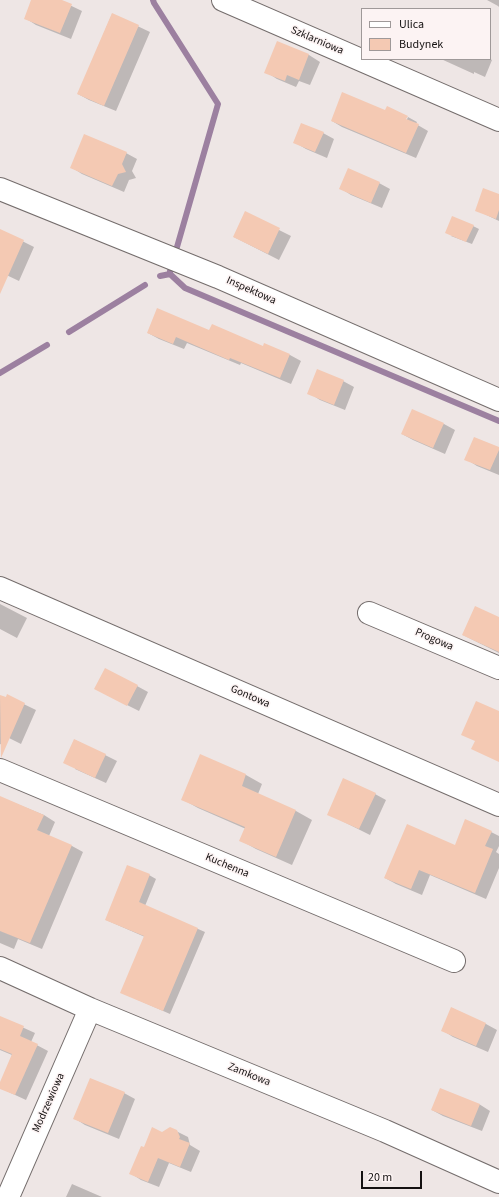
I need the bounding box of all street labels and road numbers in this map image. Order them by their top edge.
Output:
street label: Szklarniowa [289,24,345,58]
street label: Inspektowa [224,274,278,308]
street label: Progowa [413,626,455,654]
street label: Gontowa [228,683,272,711]
street label: Kuchenna [203,851,251,881]
street label: Zamkowa [226,1060,272,1090]
street label: Modrzewiowa [30,1071,68,1135]

